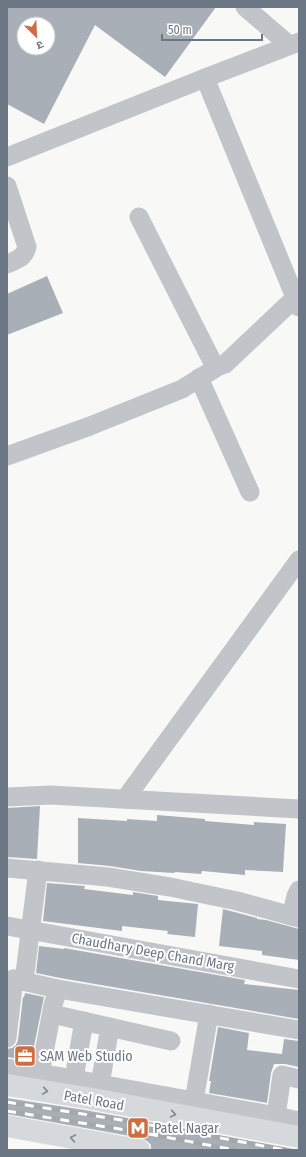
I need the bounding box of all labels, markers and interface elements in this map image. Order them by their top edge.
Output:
north arrow [16,16,56,56]
scale bar [162,16,262,42]
text: 50 m [168,23,192,37]
text: उ [34,37,45,52]
street label: Chaudhary Deep Chand Marg [70,930,236,975]
office icon: SAM Web Studio [12,1043,38,1069]
place label: SAM Web Studio [40,1048,133,1065]
one-way arrow [42,1086,49,1095]
street label: Patel Road [63,1087,125,1114]
one-way arrow [170,1109,177,1118]
metro station icon: Patel Nagar [125,1115,151,1141]
place label: Patel Nagar [154,1120,219,1137]
one-way arrow [70,1134,77,1143]

